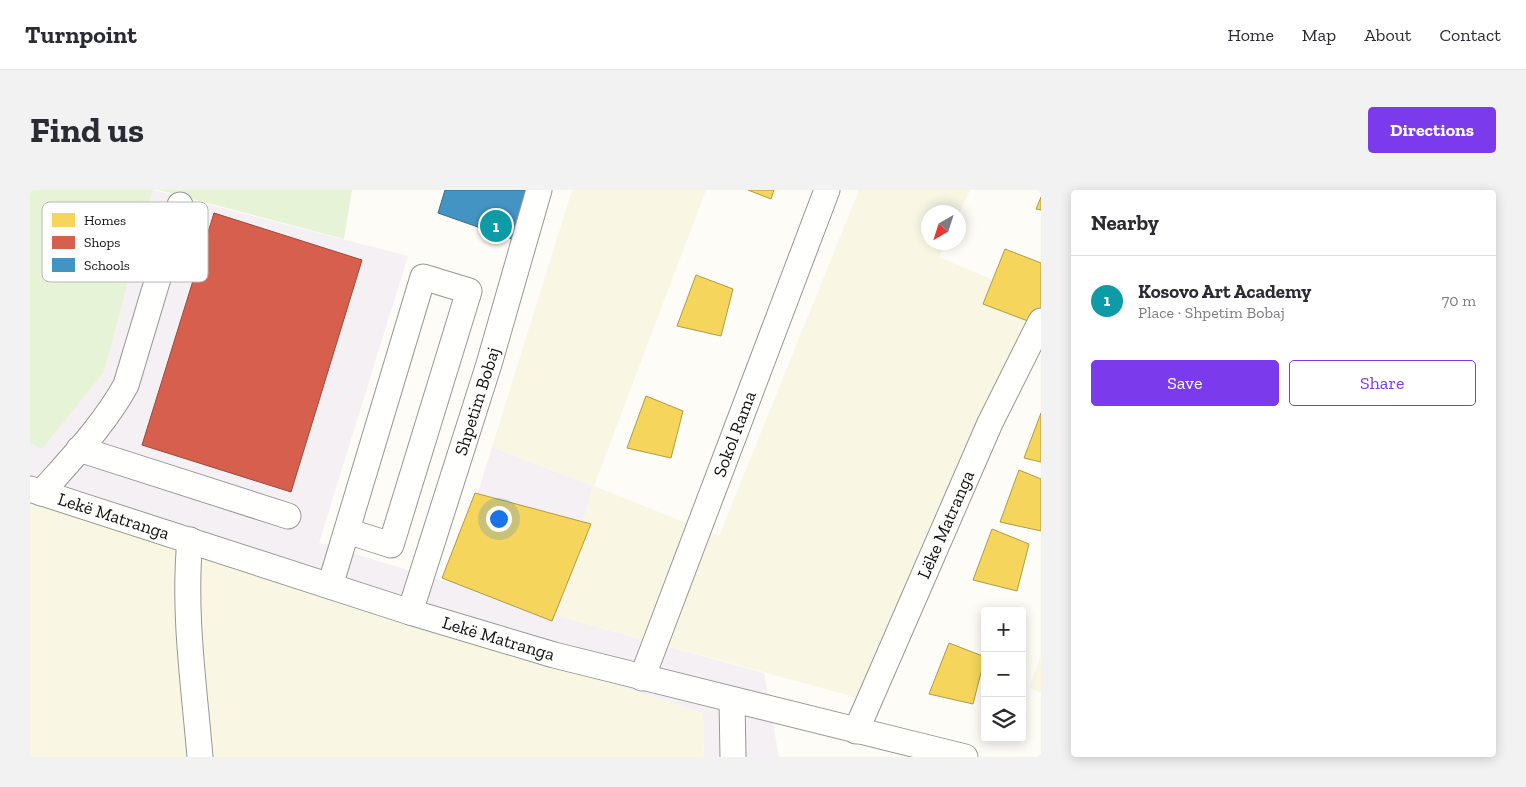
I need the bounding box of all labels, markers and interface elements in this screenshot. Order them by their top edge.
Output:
text: Turnpoint [25,20,137,49]
text: Home [1227,24,1274,46]
text: Map [1302,24,1336,46]
text: About [1364,24,1411,46]
text: Contact [1439,24,1501,46]
button: Directions [1368,107,1496,153]
text: Find us [30,109,144,151]
legend [42,202,208,282]
north arrow [921,205,966,250]
pin: 1 [480,207,512,245]
text: Nearby [1091,210,1159,235]
text: Homes [84,212,126,229]
text: Shops [84,234,120,251]
text: Schools [84,257,130,274]
text: Kosovo Art Academy [1138,280,1311,303]
text: 1 [1104,291,1110,310]
text: 70 m [1442,291,1476,310]
text: Place · Shpetim Bobaj [1138,303,1285,322]
street label: Shpetim Bobaj [450,345,504,458]
button: Save [1091,360,1279,406]
button: Share [1289,360,1476,406]
street label: Sokol Rama [708,388,761,480]
street label: Lëke Matranga [913,467,979,582]
street label: Lekë Matranga [55,488,173,545]
your location [486,506,512,532]
map controls [981,607,1026,742]
button: + [981,607,1026,652]
street label: Lekë Matranga [440,611,558,666]
button: − [981,652,1026,697]
button: layers [981,697,1026,742]

